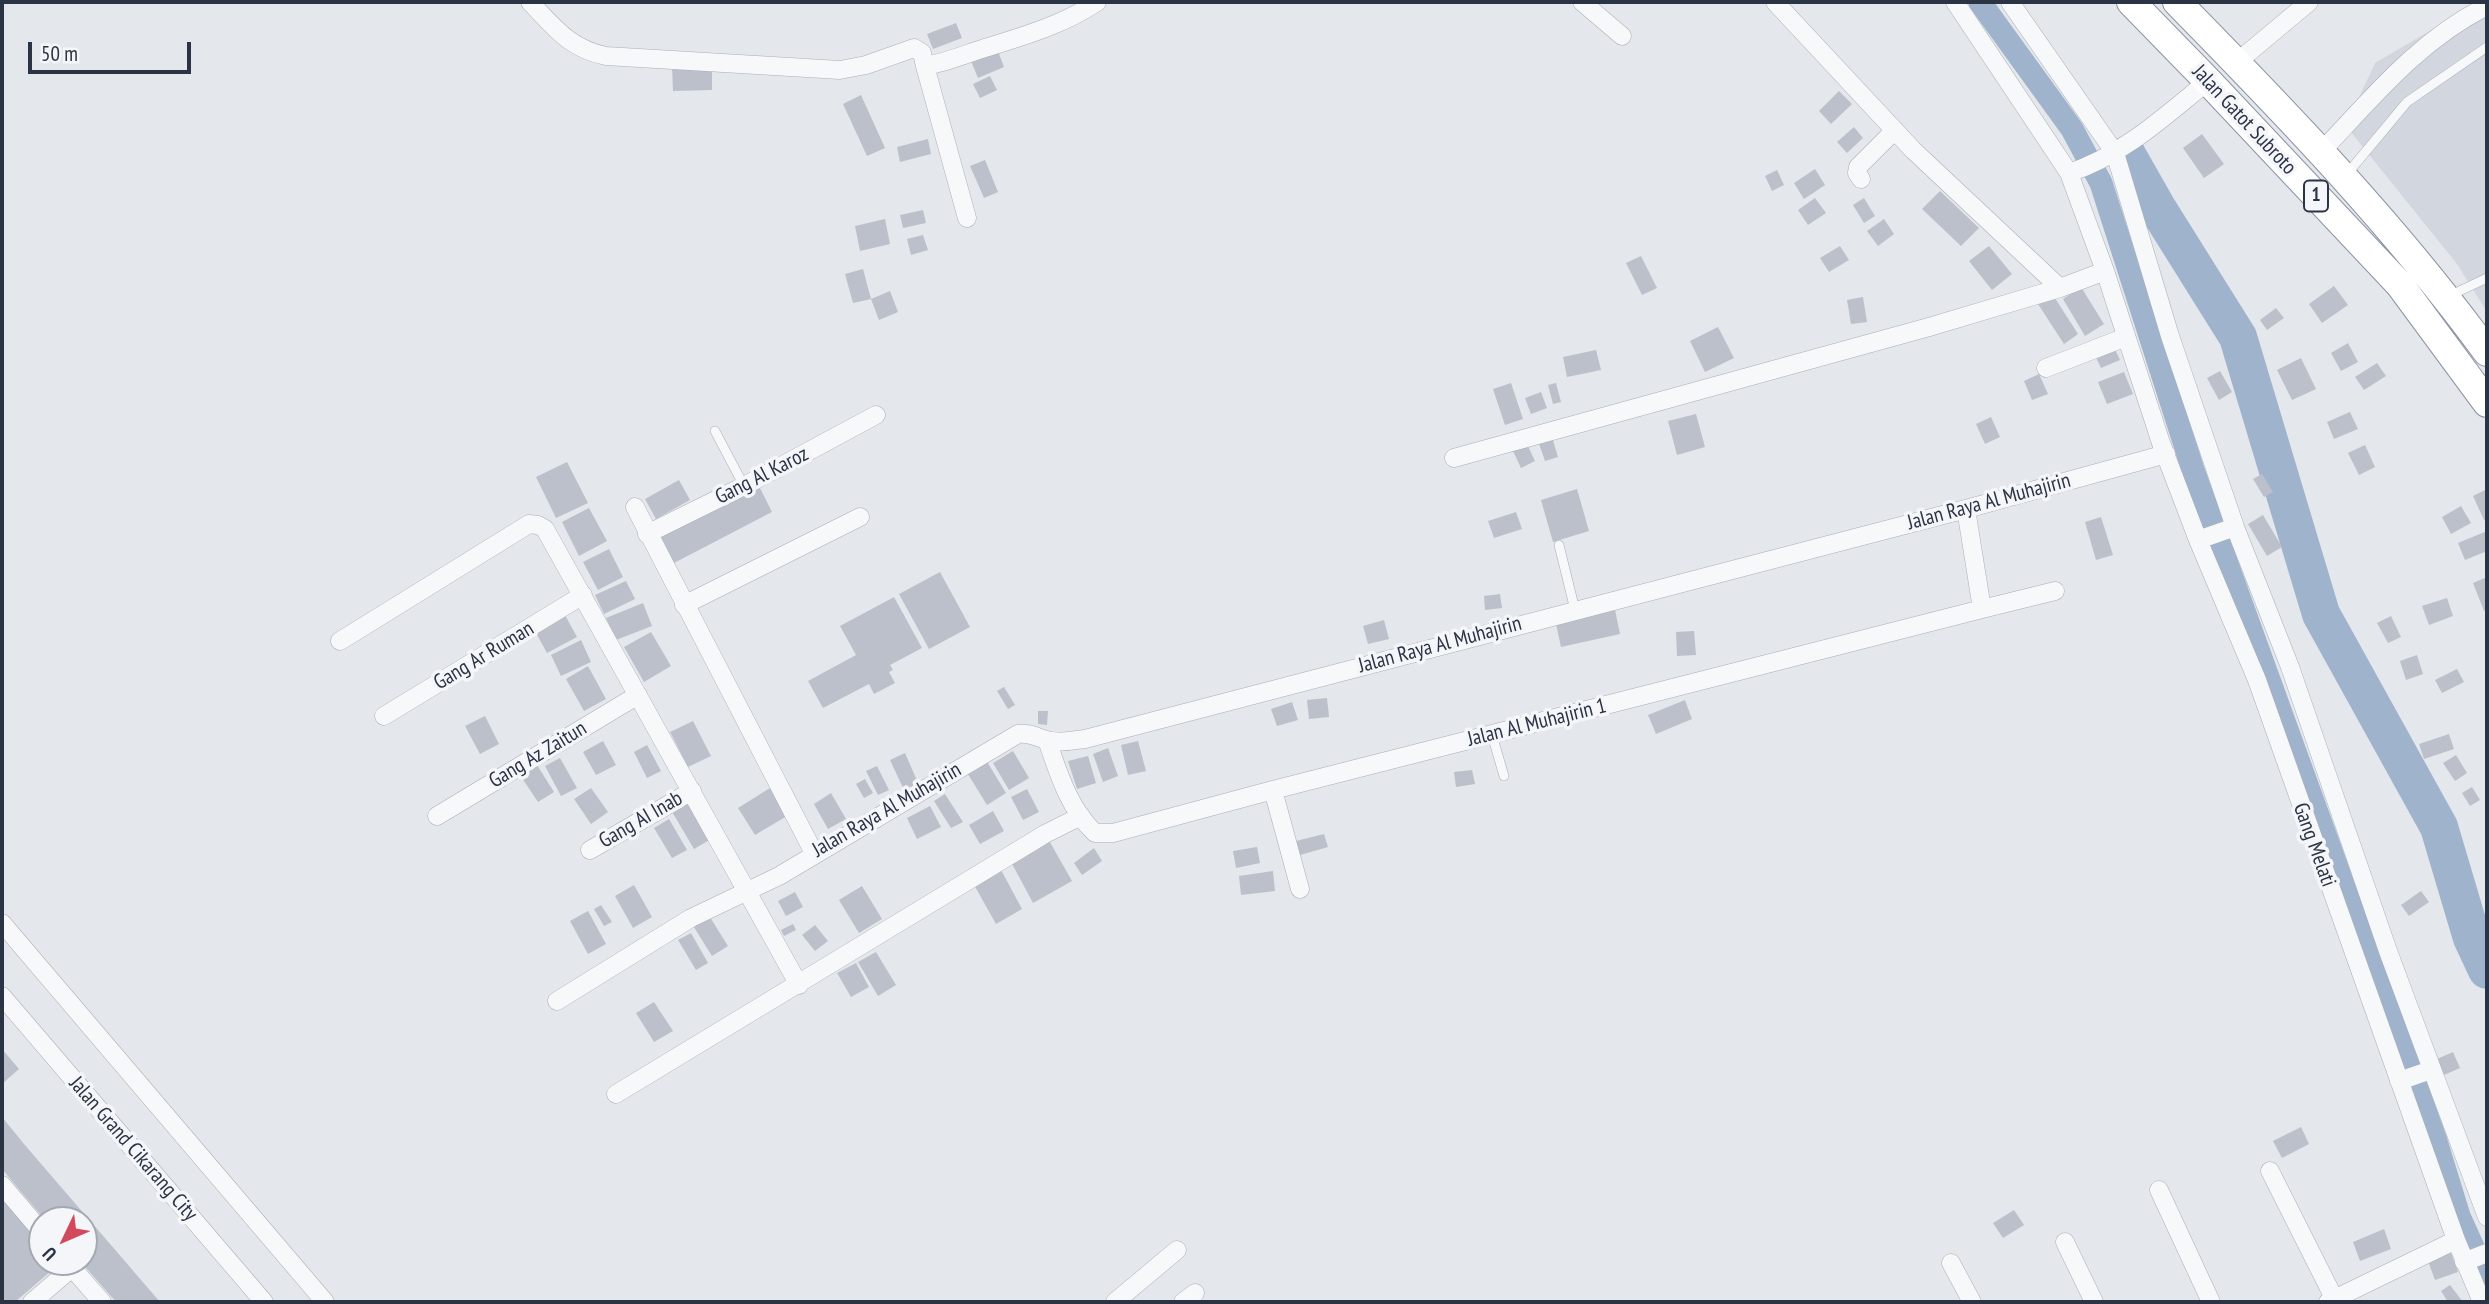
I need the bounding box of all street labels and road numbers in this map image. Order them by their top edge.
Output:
street label: Jalan Gatot Subroto [2187,60,2301,180]
road number: 1 [2304,180,2328,212]
street label: Gang Al Karoz [711,442,813,510]
street label: Jalan Raya Al Muhajirin [1905,468,2073,536]
street label: Jalan Raya Al Muhajirin [1356,611,1524,679]
street label: Gang Ar Ruman [429,616,539,696]
street label: Jalan Al Muhajirin 1 [1465,694,1609,752]
street label: Gang Az Zaitun [485,716,591,794]
street label: Jalan Raya Al Muhajirin [808,757,966,863]
street label: Gang AI Inab [595,786,687,854]
street label: Gang Melati [2287,800,2341,890]
street label: Jalan Grand Cikarang City [63,1072,203,1226]

